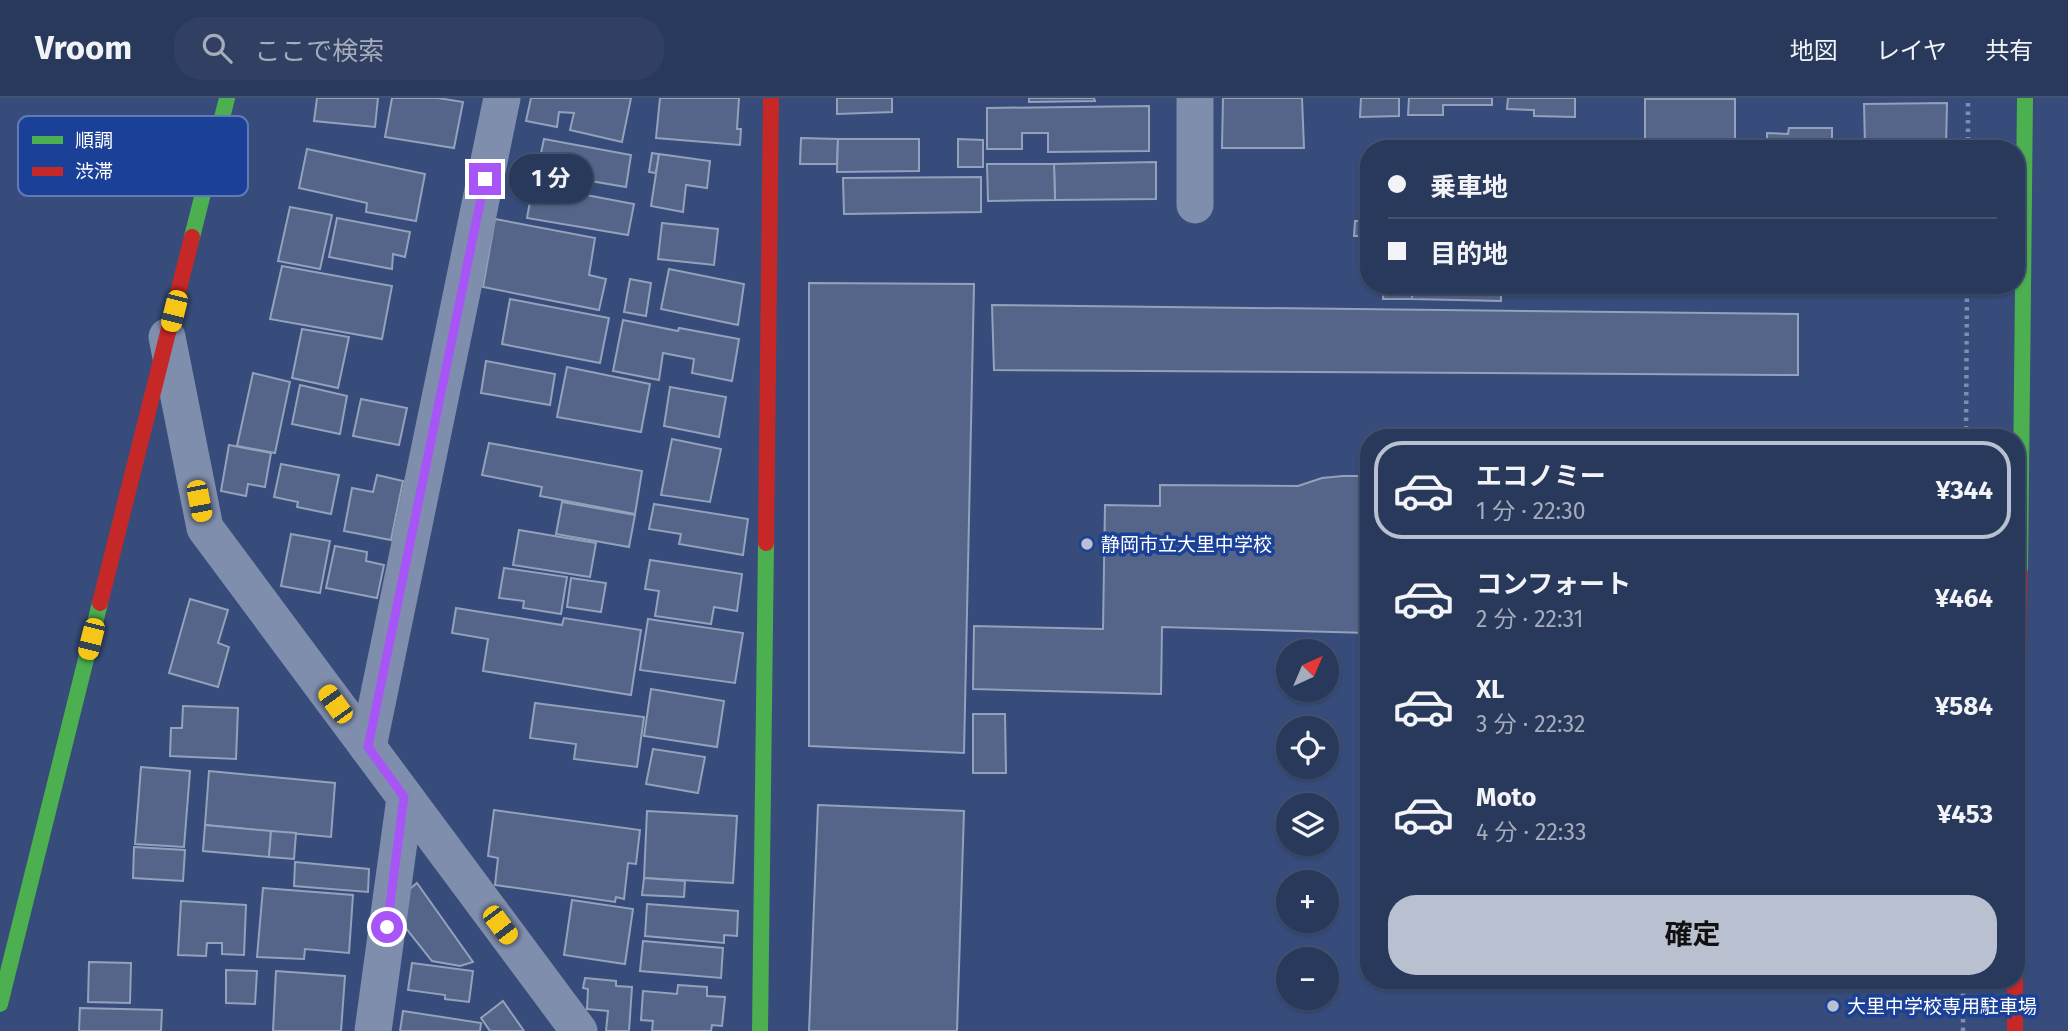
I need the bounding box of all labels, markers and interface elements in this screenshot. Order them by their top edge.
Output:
search box [174,17,664,80]
text: Vroom [35,28,132,68]
icon: search [198,29,236,67]
text: ここで検索 [254,36,384,67]
text: 地図 [1790,37,1838,65]
text: レイヤ [1876,37,1947,65]
text: 共有 [1985,37,2033,65]
legend [18,116,248,196]
text: 順調 [75,129,113,152]
callout: 1 分 [510,154,594,204]
text: 渋滞 [75,160,113,183]
route end [469,163,501,195]
text: 1 分 [531,164,571,192]
text: 乗車地 [1430,172,1508,203]
text: 目的地 [1430,239,1508,270]
car [159,288,190,334]
icon: car [1392,459,1455,522]
text: エコノミー [1476,461,1606,492]
text: ¥344 [1936,475,1993,506]
car [185,478,214,524]
text: 1 分 · 22:30 [1476,497,1586,525]
place label: 静岡市立大里中学校 [1101,533,1272,556]
marker: 静岡市立大里中学校 [1079,536,1095,552]
icon: car [1392,567,1455,630]
text: コンフォート [1476,569,1631,600]
text: ¥464 [1935,583,1993,614]
text: 2 分 · 22:31 [1476,605,1584,633]
car [76,616,107,662]
north arrow [1276,639,1339,702]
map controls [1276,639,1339,1010]
text: XL [1476,674,1504,705]
icon: car [1392,675,1455,738]
car [315,681,356,727]
text: ¥584 [1935,691,1993,722]
text: 3 分 · 22:32 [1476,710,1585,738]
button: locate [1276,716,1339,779]
text: Moto [1476,782,1536,813]
icon: car [1392,783,1455,846]
button: layers [1276,793,1339,856]
text: ¥453 [1937,799,1993,830]
text: 4 分 · 22:33 [1476,818,1587,846]
button: + [1276,870,1339,933]
button: 確定 [1388,895,1997,975]
car [479,902,522,948]
route start [371,911,403,943]
button: − [1276,947,1339,1010]
place label: 大里中学校専用駐車場 [1847,995,2037,1018]
marker: 大里中学校専用駐車場 [1825,998,1841,1014]

